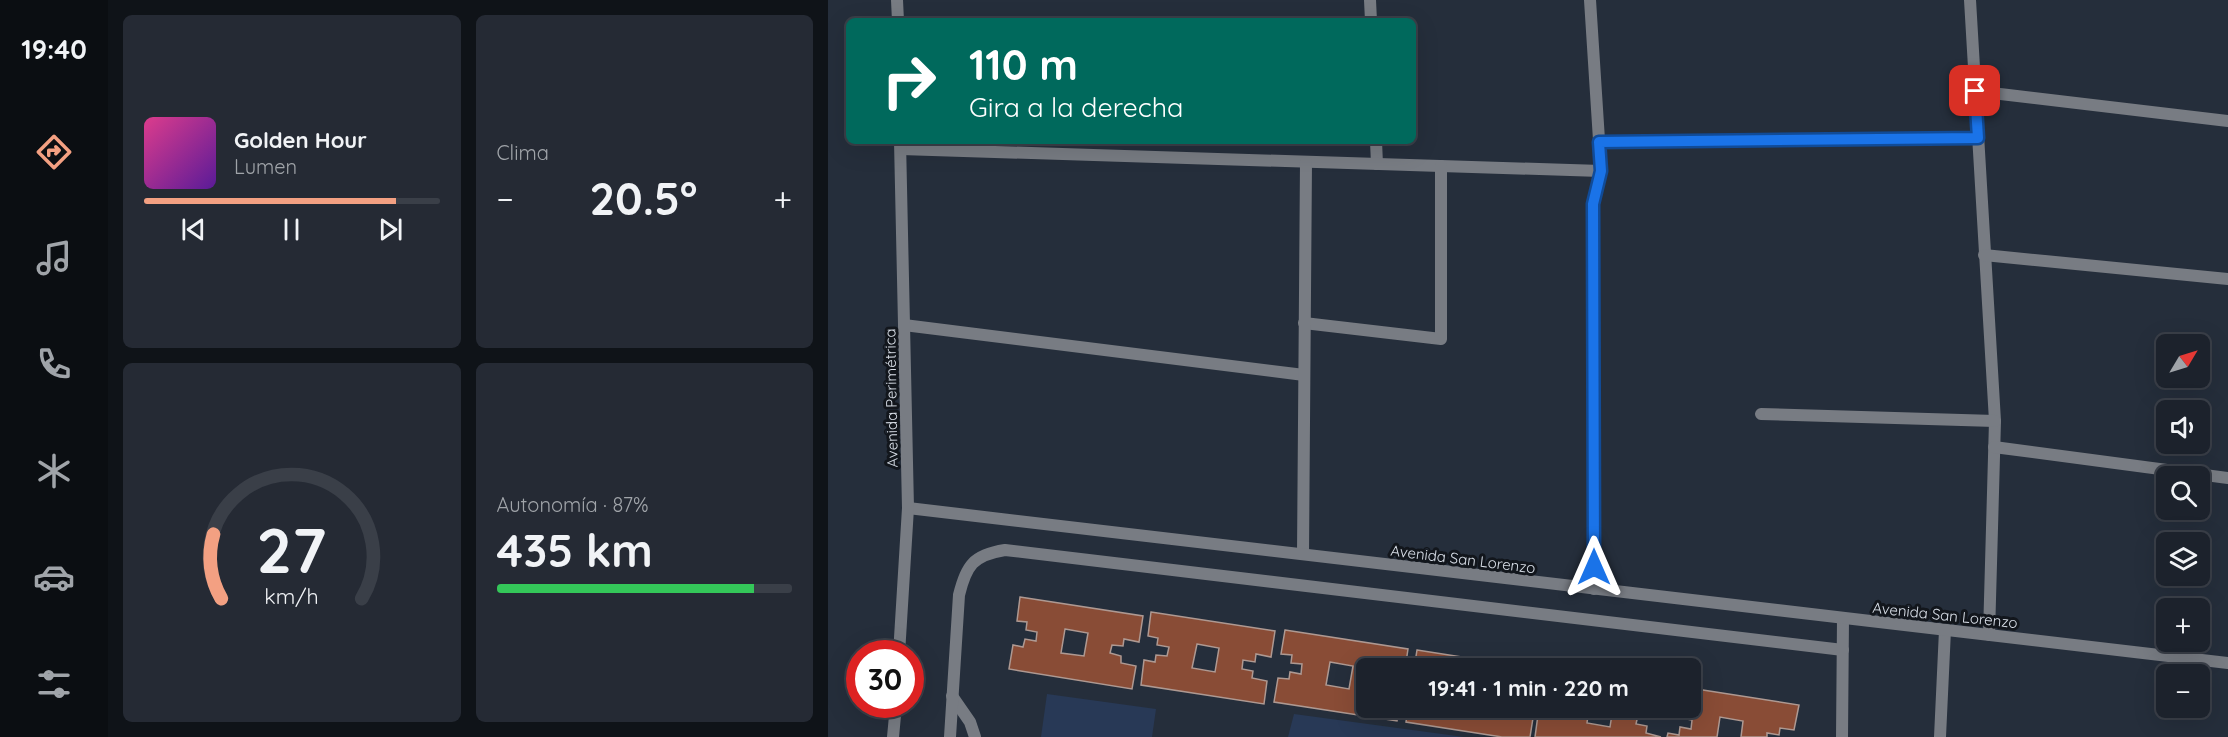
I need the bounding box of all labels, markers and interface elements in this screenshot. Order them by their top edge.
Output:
text: 19:40 [21,32,87,66]
text: 110 m [969,38,1078,91]
icon: right [870,42,948,120]
pin [1949,65,2000,116]
icon: arrive [1958,74,1991,107]
text: Gira a la derecha [969,90,1183,124]
text: Golden Hour [234,126,367,154]
icon: directions [33,131,75,173]
text: Clima [497,140,549,165]
text: Lumen [234,154,297,179]
text: 20.5° [590,170,698,226]
text: − [497,178,514,219]
text: + [773,178,792,219]
icon: previous [177,213,210,246]
icon: pause [275,213,308,246]
icon: next [374,213,407,246]
icon: music [33,237,75,279]
street label: Avenida Perimétrica [880,328,902,468]
north arrow [2156,334,2210,388]
map controls [2156,334,2210,718]
icon: phone [33,343,75,385]
button: sound [2156,400,2210,454]
icon: climate [33,450,75,492]
button: search [2156,466,2210,520]
text: Autonomía · 87% [497,492,648,517]
text: 27 [257,511,327,589]
text: 435 km [497,522,653,578]
button: layers [2156,532,2210,586]
position arrow [1562,535,1626,599]
street label: Avenida San Lorenzo [1389,541,1537,577]
icon: car [33,556,75,598]
text: km/h [265,584,319,610]
street label: Avenida San Lorenzo [1872,598,2018,632]
button: + [2156,598,2210,652]
speed limit sign: 30 [846,640,924,718]
icon: filters [33,663,75,705]
button: − [2156,664,2210,718]
text: 19:41 · 1 min · 220 m [1428,674,1629,702]

